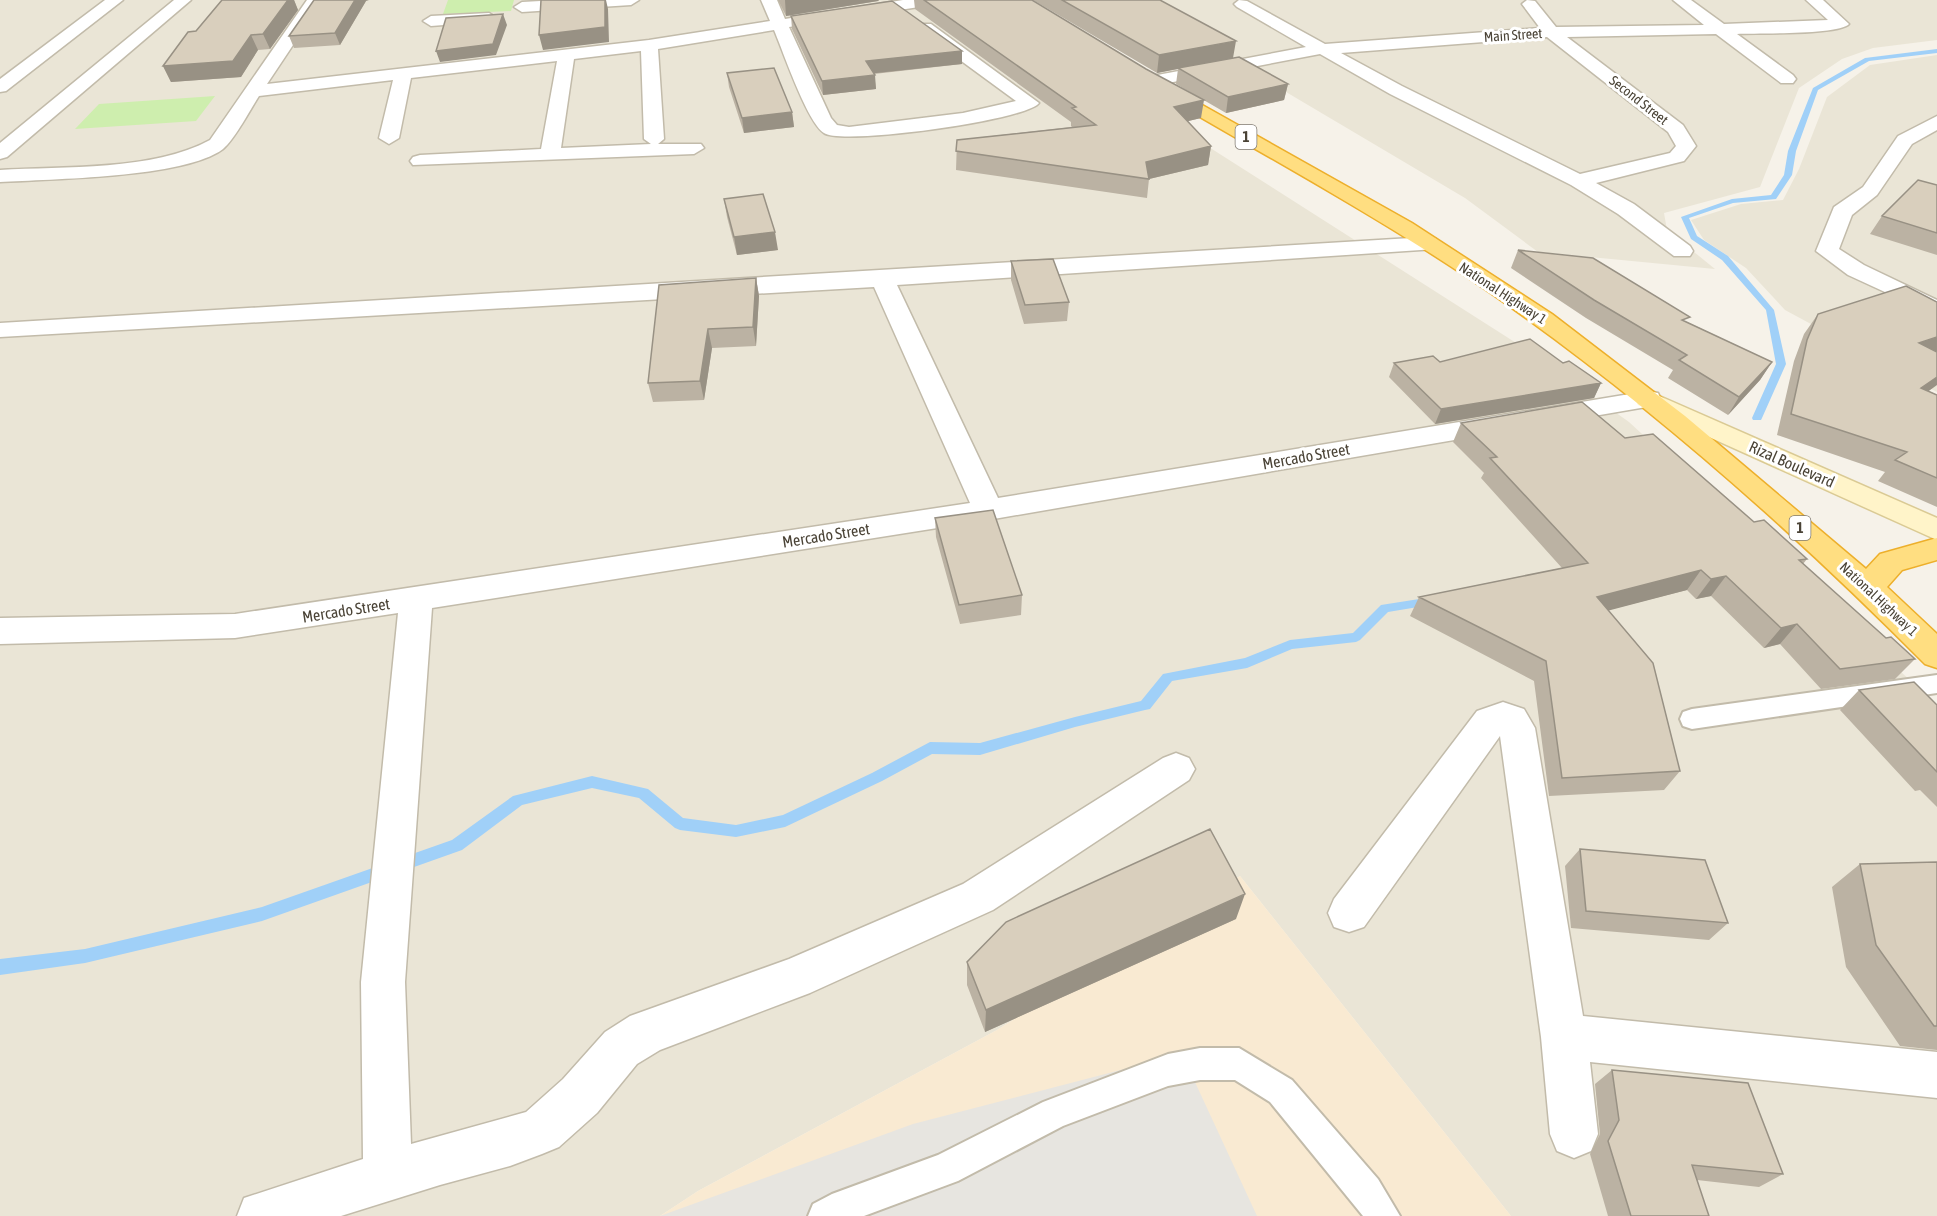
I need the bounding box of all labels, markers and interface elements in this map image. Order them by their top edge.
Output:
street label: Main Street [1483,25,1543,45]
street label: Second Street [1606,72,1672,128]
road number: 1 [1236,125,1256,149]
street label: National Highway 1 [1456,259,1550,327]
street label: Rizal Boulevard [1747,437,1837,491]
street label: Mercado Street [1261,439,1352,473]
road number: 1 [1790,516,1810,540]
street label: Mercado Street [781,519,871,551]
street label: National Highway 1 [1837,559,1921,639]
street label: Mercado Street [301,594,391,626]

